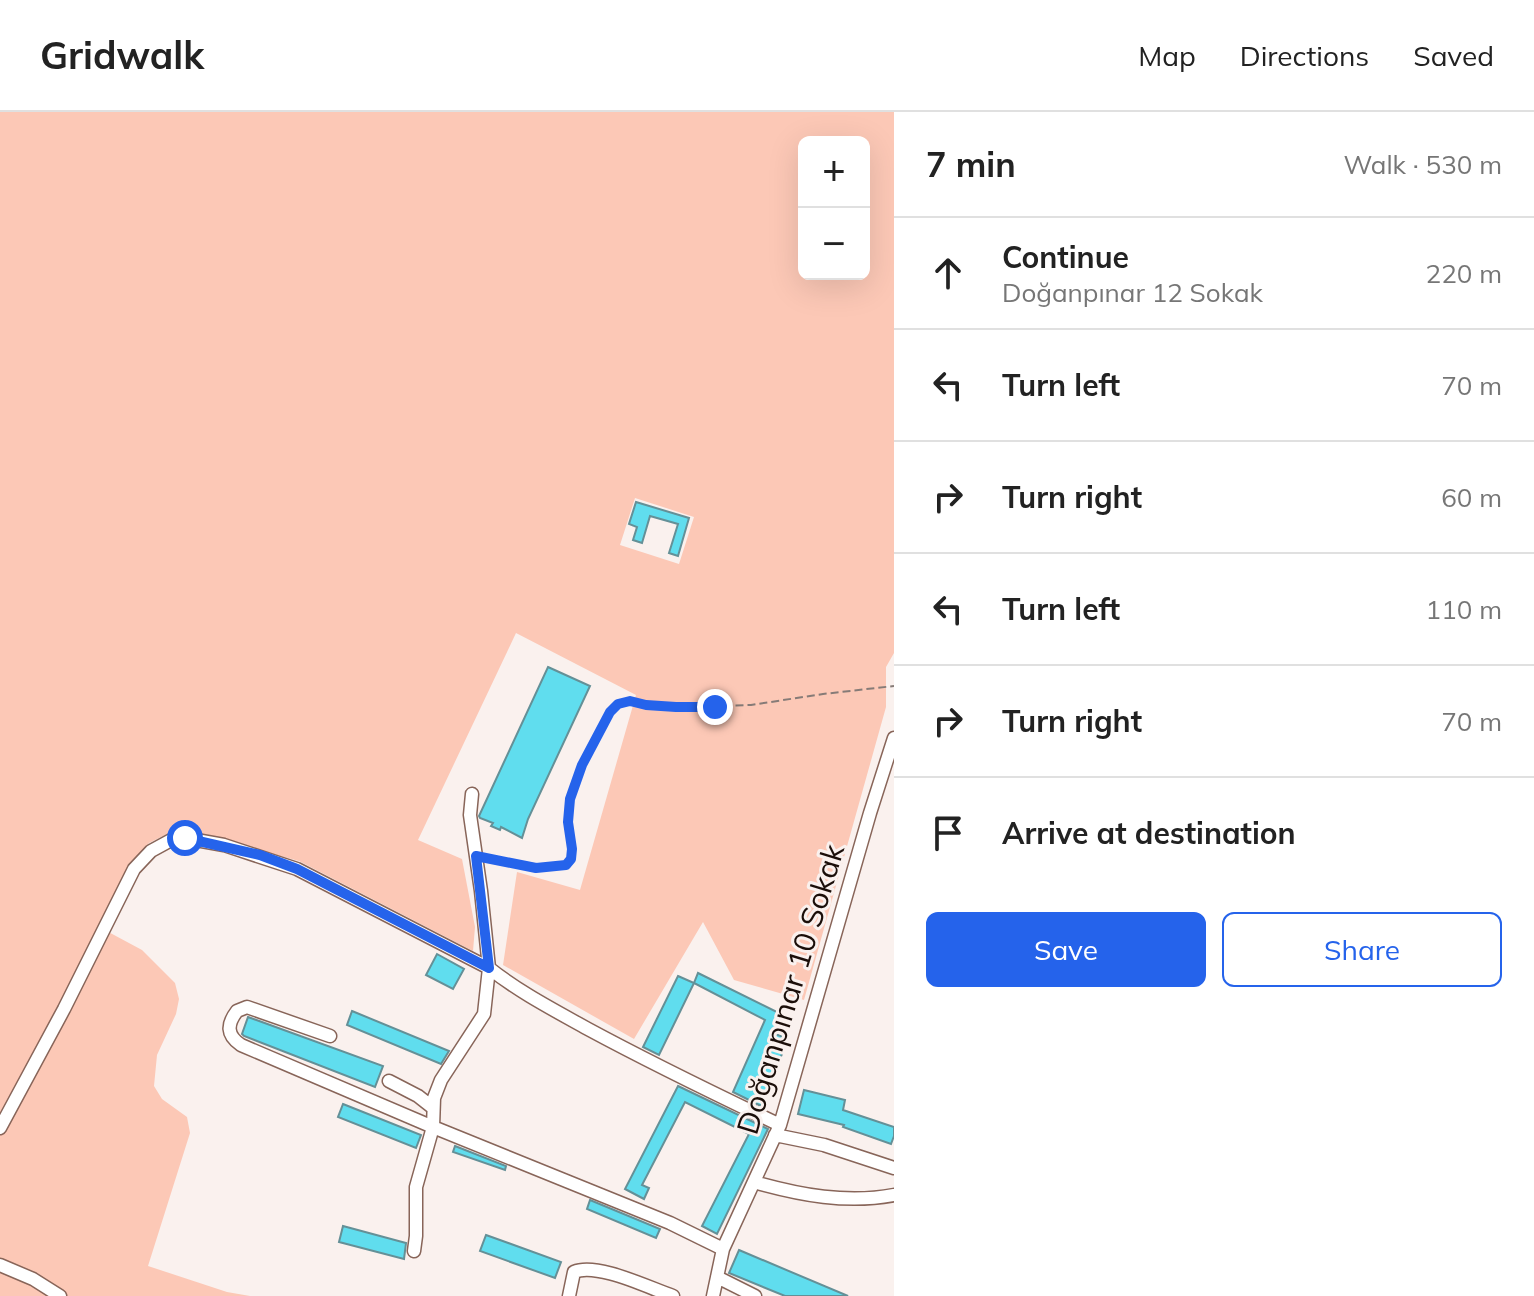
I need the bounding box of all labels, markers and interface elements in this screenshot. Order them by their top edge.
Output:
text: Gridwalk [40,31,204,79]
text: Map [1138,38,1196,73]
text: Directions [1240,38,1369,73]
text: Saved [1413,38,1494,73]
map controls [798,136,870,280]
button: + [798,136,870,208]
text: 7 min [926,143,1016,186]
text: Walk · 530 m [1343,148,1502,181]
button: − [798,208,870,280]
text: Continue [1002,238,1129,276]
icon: ahead [926,251,970,295]
text: 220 m [1426,257,1502,290]
text: Doğanpınar 12 Sokak [1002,276,1263,309]
icon: left [926,363,970,407]
text: Turn left [1002,366,1120,404]
text: 70 m [1441,369,1502,402]
icon: right [926,475,970,519]
text: Turn right [1002,478,1142,516]
text: 60 m [1441,481,1502,514]
icon: left [926,587,970,631]
text: Turn left [1002,590,1120,628]
text: 110 m [1426,593,1502,626]
route end [697,689,733,725]
icon: right [926,699,970,743]
text: Turn right [1002,702,1142,740]
text: 70 m [1441,705,1502,738]
icon: arrive [926,811,970,855]
text: Arrive at destination [1002,814,1296,852]
route start [167,820,203,856]
street label: Doğanpınar 10 Sokak [728,839,852,1139]
button: Save [926,912,1206,987]
button: Share [1222,912,1502,987]

